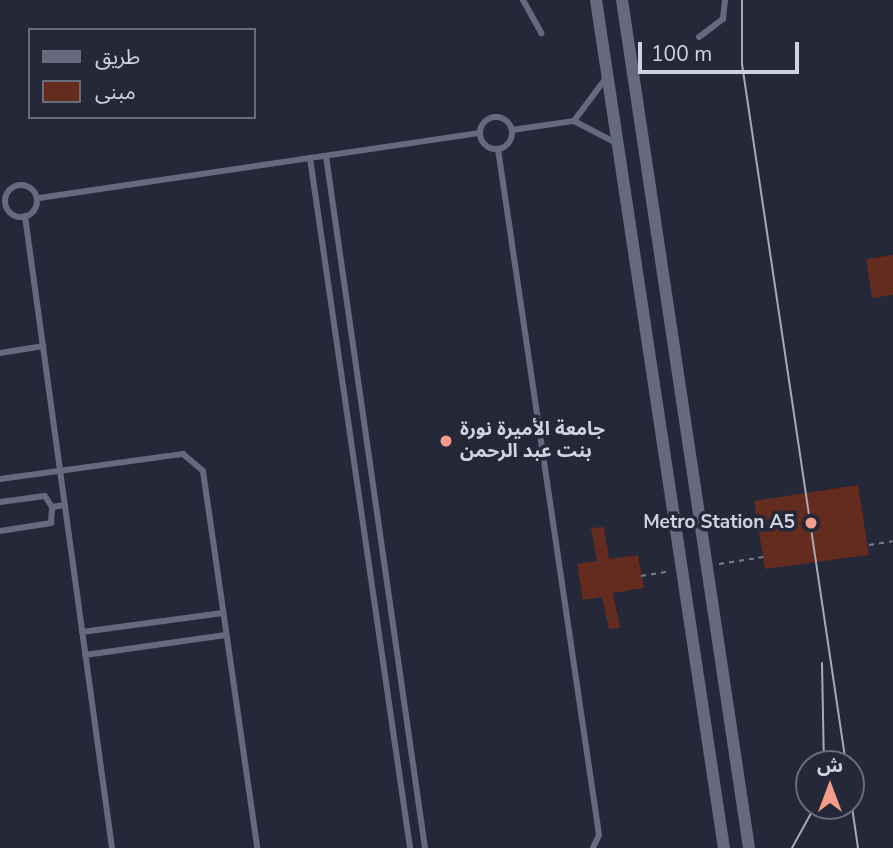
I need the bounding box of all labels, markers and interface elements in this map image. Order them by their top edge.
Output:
legend [28,28,256,119]
scale bar [641,28,802,72]
text: 100 m [651,40,712,68]
text: طريق [95,43,140,71]
text: مبنى [95,78,136,106]
place label: جامعة الأميرة نورة بنت عبد الرحمن [460,419,605,463]
marker: جامعة الأميرة نورة بنت عبد الرحمن [438,433,454,449]
place label: Metro Station A5 [643,512,795,534]
marker: Metro Station A5 [801,513,821,533]
north arrow [795,750,865,820]
text: ش [817,753,843,779]

